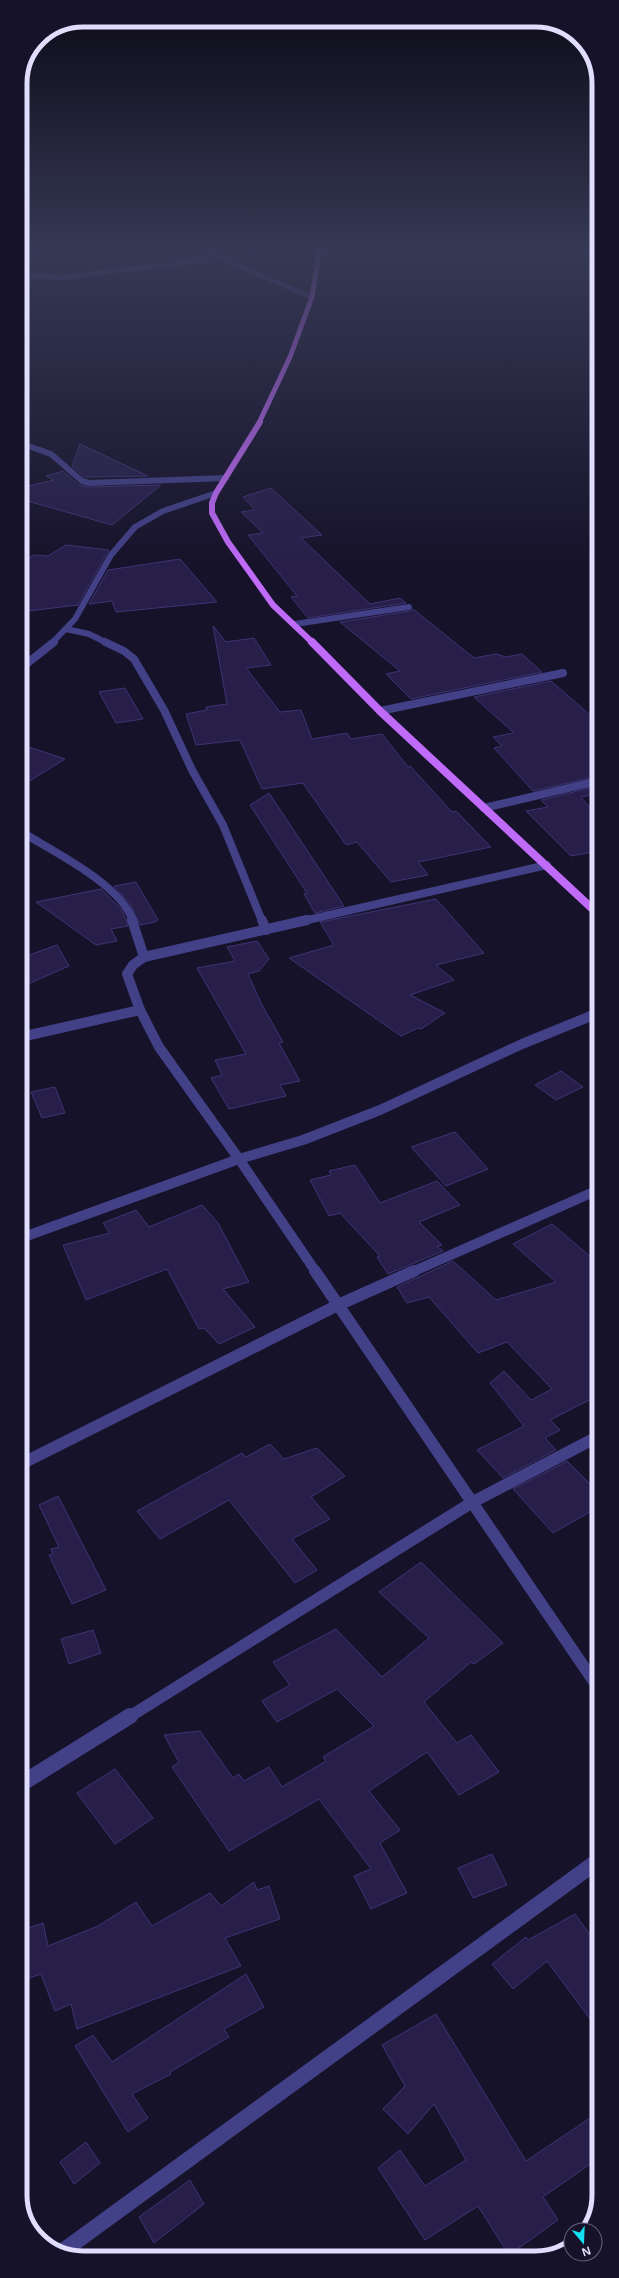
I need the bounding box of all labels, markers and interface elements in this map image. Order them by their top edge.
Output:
north arrow [563,2222,603,2262]
text: N [580,2243,593,2260]

